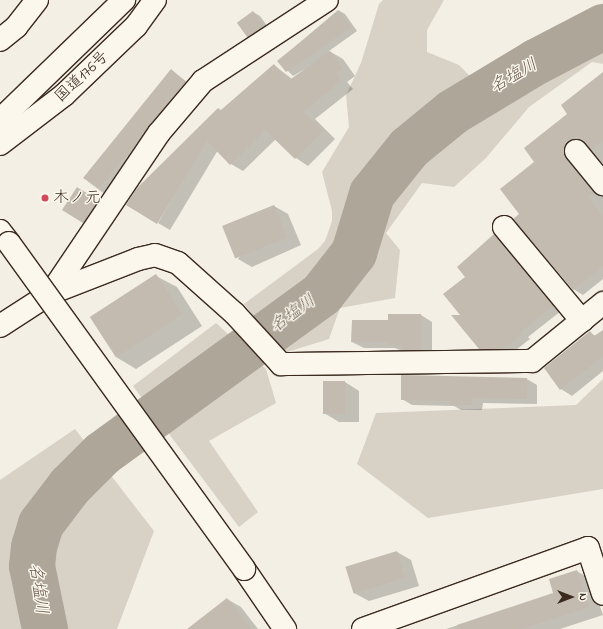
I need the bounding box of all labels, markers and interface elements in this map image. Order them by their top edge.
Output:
street label: 国道176号 [51,47,113,107]
water label: 名塩川 [487,54,541,98]
place label: 木ノ元 [53,188,101,208]
marker: 木ノ元 [40,193,50,203]
water label: 名塩川 [266,291,320,337]
water label: 名塩川 [24,562,52,616]
north arrow [551,577,591,617]
text: N [575,593,591,601]

